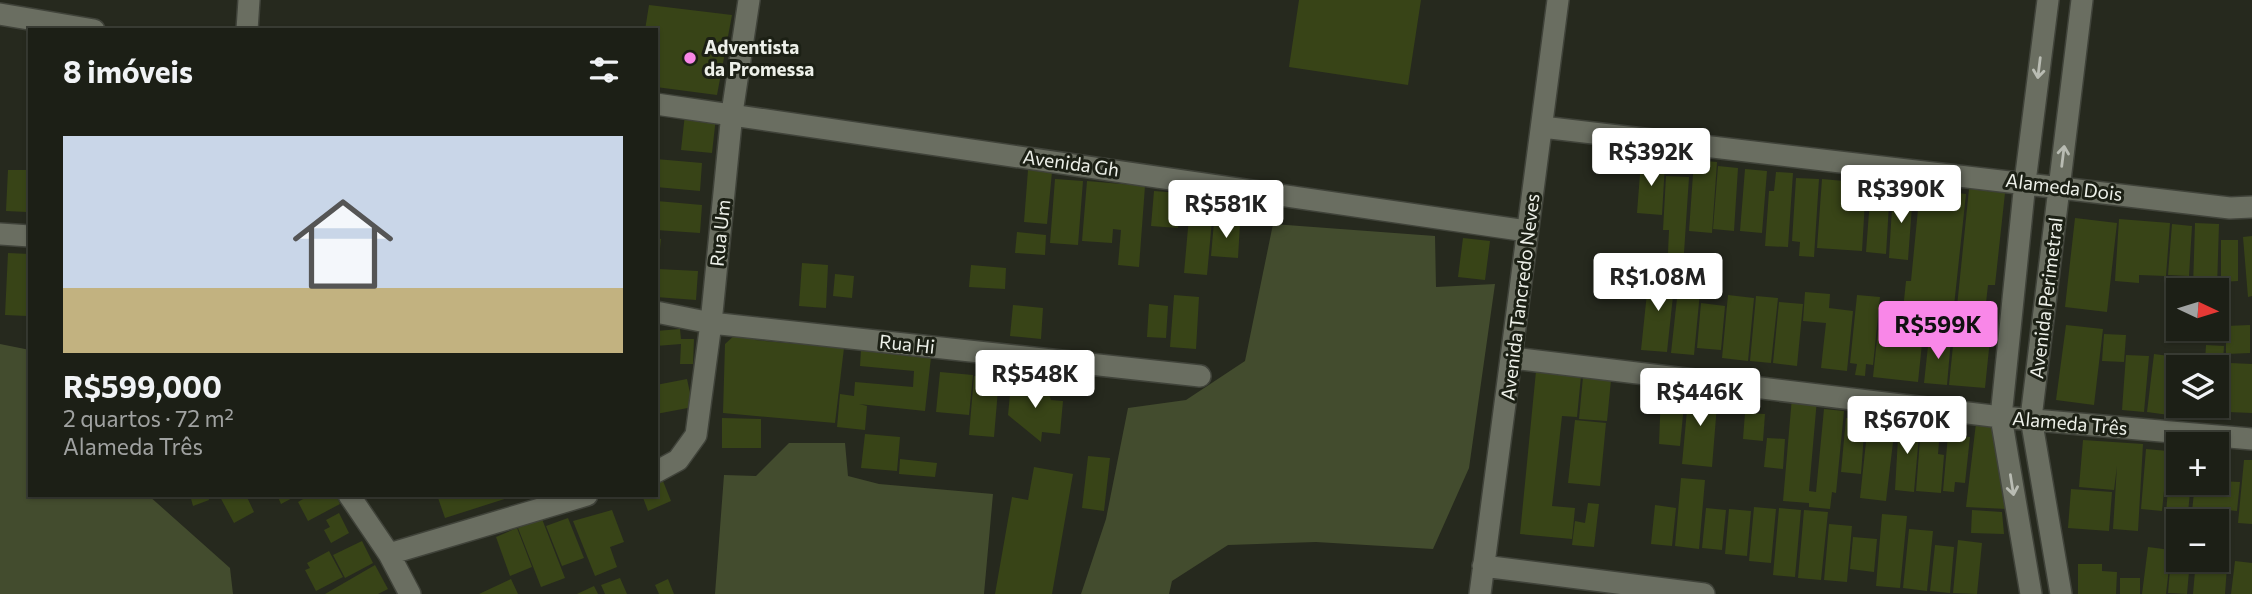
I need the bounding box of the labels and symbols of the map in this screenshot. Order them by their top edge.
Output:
place label: Adventista da Promessa [704,35,814,80]
marker: Adventista da Promessa [682,50,698,66]
one-way arrow [2033,56,2046,79]
pin: R$392K [1594,128,1708,188]
street label: Avenida Gh [1021,144,1121,181]
one-way arrow [2056,145,2069,168]
pin: R$390K [1844,166,1958,225]
street label: Alameda Dois [2004,168,2124,205]
pin: R$581K [1169,180,1283,240]
street label: Avenida Tancredo Neves [1495,192,1544,402]
street label: Rua Um [705,198,734,268]
street label: Avenida Perimetral [2024,216,2067,380]
pin: R$1.08M [1593,254,1723,313]
north arrow [2166,278,2230,341]
pin: R$599K [1881,302,1995,361]
street label: Rua Hi [878,329,936,358]
pin: R$548K [978,350,1092,410]
pin: R$446K [1643,368,1757,428]
pin: R$670K [1850,396,1964,456]
street label: Alameda Três [2011,406,2129,439]
one-way arrow [2006,473,2019,496]

